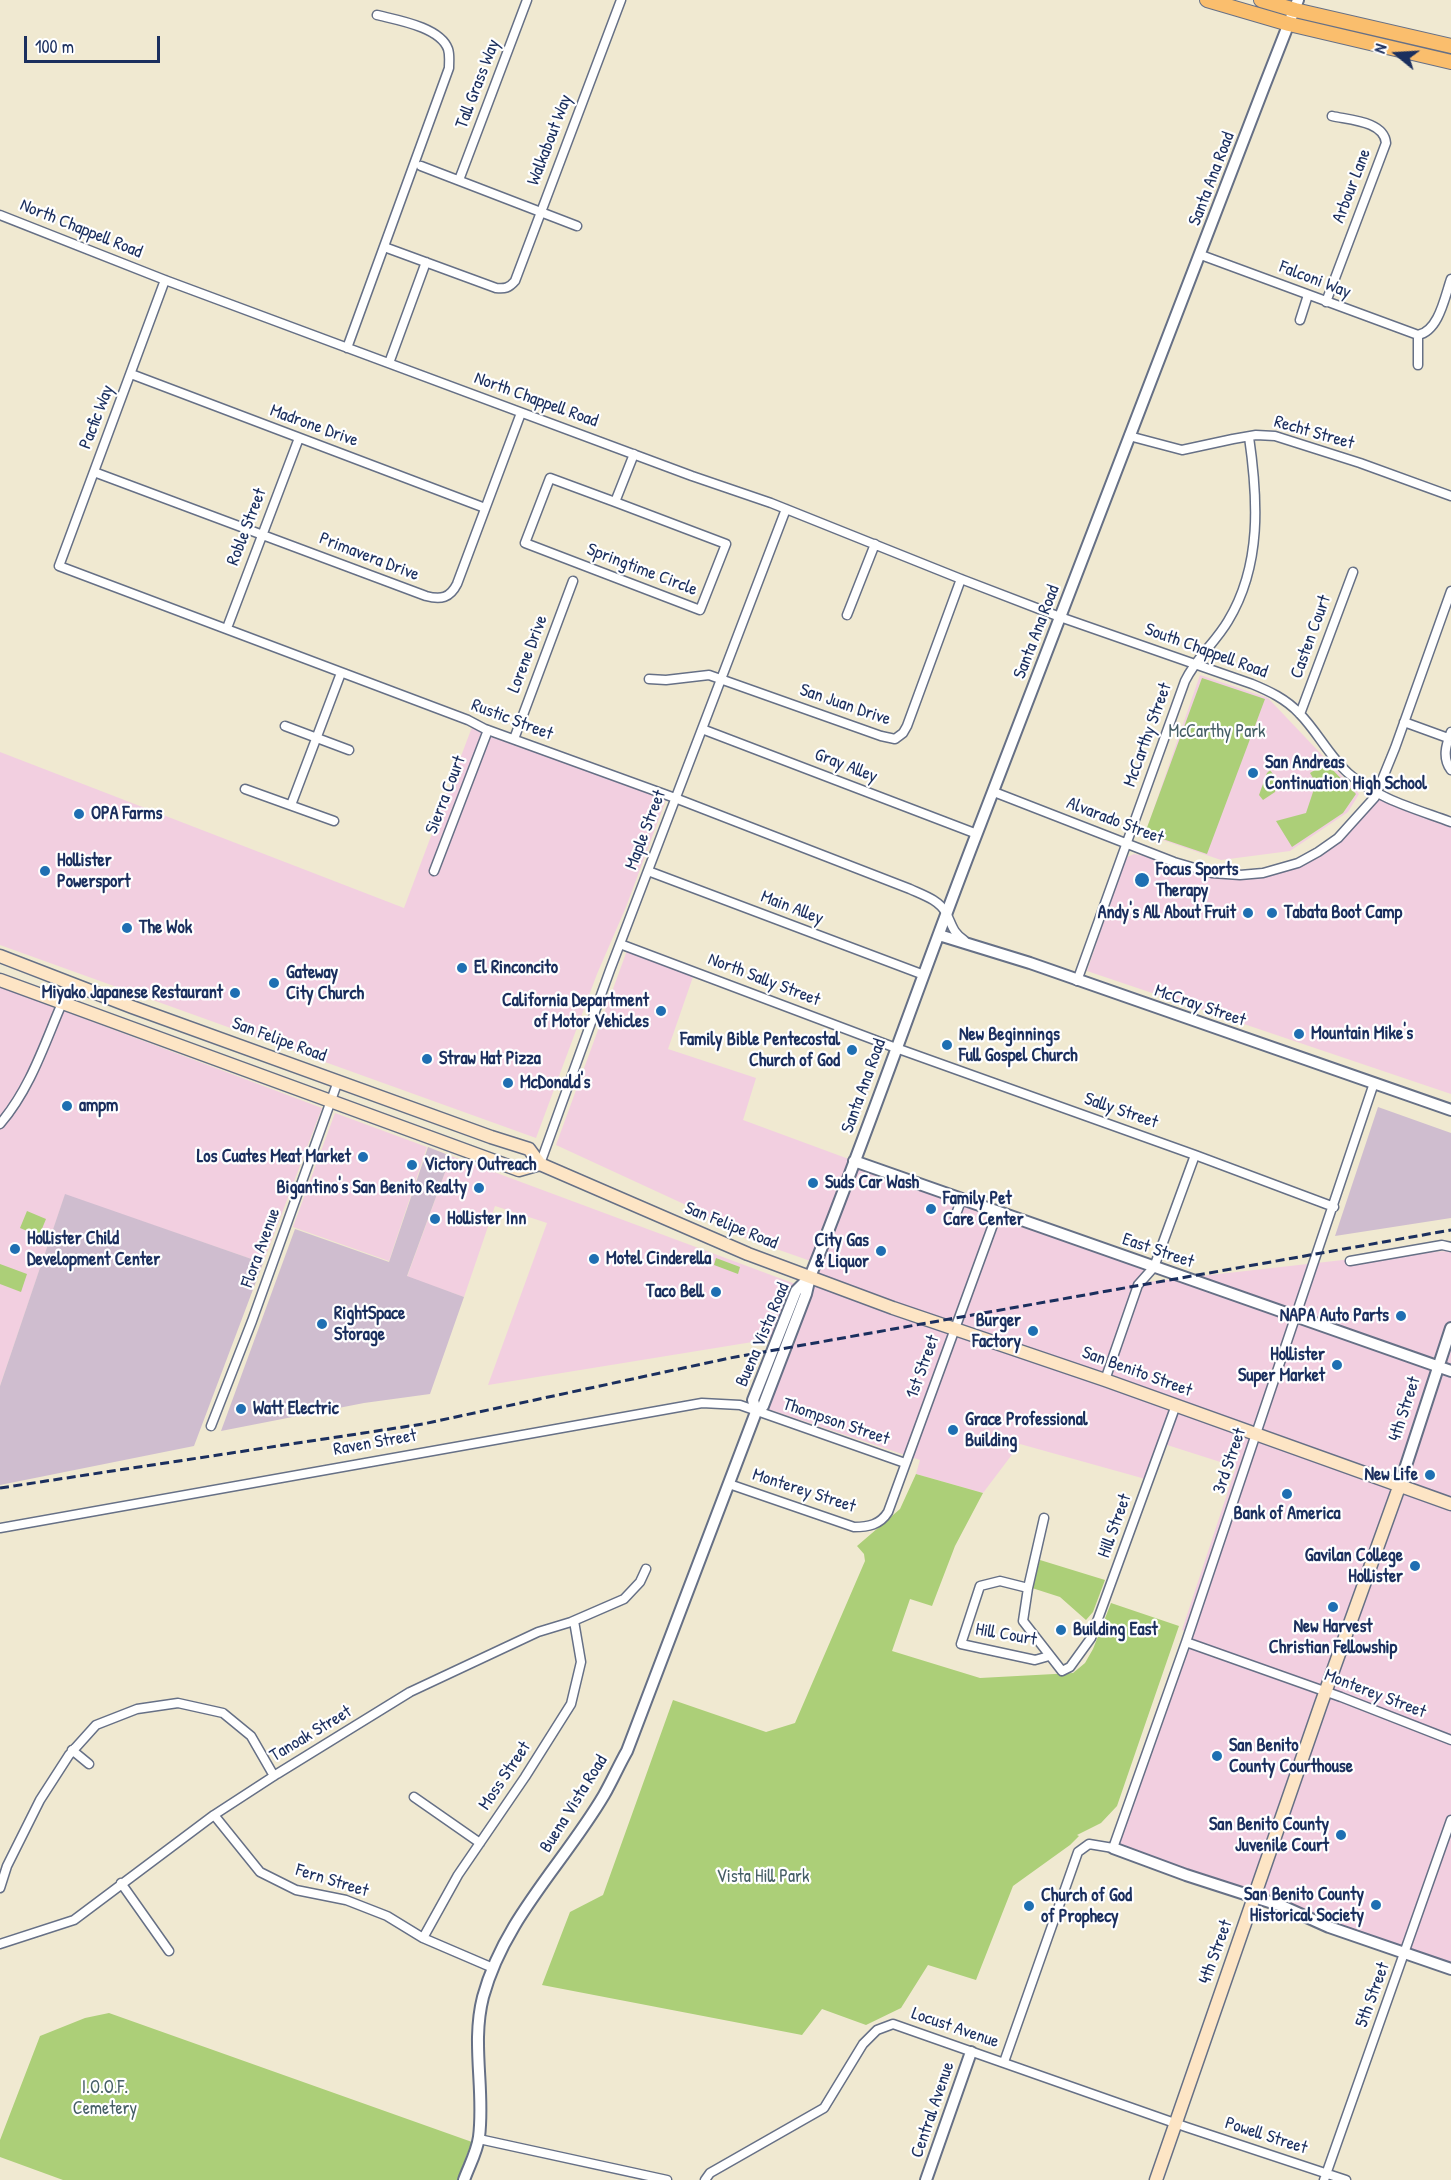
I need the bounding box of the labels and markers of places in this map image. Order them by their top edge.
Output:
place label: San Andreas Continuation High School [1265,752,1427,795]
marker: San Andreas Continuation High School [1246,766,1260,780]
place label: OPA Farms [91,803,162,825]
marker: OPA Farms [72,807,86,821]
place label: Hollister Powersport [57,850,130,892]
place label: Focus Sports Therapy [1156,859,1239,902]
marker: Hollister Powersport [38,864,52,878]
marker: Focus Sports Therapy [1133,871,1151,889]
place label: Andy's All About Fruit [1098,902,1236,924]
place label: Tabata Boot Camp [1284,902,1402,924]
marker: Andy's All About Fruit [1241,906,1255,920]
marker: Tabata Boot Camp [1265,906,1279,920]
place label: The Wok [139,917,192,939]
marker: The Wok [120,921,134,935]
place label: El Rinconcito [474,957,558,979]
marker: El Rinconcito [455,961,469,975]
place label: Gateway City Church [286,962,364,1004]
marker: Gateway City Church [267,976,281,990]
place label: Miyako Japanese Restaurant [42,982,223,1004]
marker: Miyako Japanese Restaurant [228,986,242,1000]
place label: California Department of Motor Vehicles [502,990,649,1032]
marker: California Department of Motor Vehicles [654,1004,668,1018]
place label: Mountain Mike's [1311,1023,1413,1045]
place label: New Beginnings Full Gospel Church [959,1024,1078,1066]
marker: Mountain Mike's [1292,1027,1306,1041]
place label: Family Bible Pentecostal Church of God [680,1029,840,1072]
marker: New Beginnings Full Gospel Church [940,1038,954,1052]
marker: Family Bible Pentecostal Church of God [845,1043,859,1057]
place label: Straw Hat Pizza [439,1048,541,1070]
marker: Straw Hat Pizza [420,1052,434,1066]
place label: McDonald's [520,1072,590,1094]
marker: McDonald's [501,1076,515,1090]
place label: ampm [79,1095,118,1117]
marker: ampm [60,1099,74,1113]
place label: Los Cuates Meat Market [197,1146,351,1168]
marker: Los Cuates Meat Market [356,1150,370,1164]
place label: Victory Outreach [424,1154,536,1176]
marker: Victory Outreach [405,1158,419,1172]
place label: Suds Car Wash [825,1172,919,1194]
marker: Suds Car Wash [806,1176,820,1190]
place label: Bigantino's San Benito Realty [276,1177,467,1199]
marker: Bigantino's San Benito Realty [472,1181,486,1195]
place label: Family Pet Care Center [943,1188,1024,1230]
marker: Family Pet Care Center [924,1202,938,1216]
place label: Hollister Inn [447,1208,526,1230]
marker: Hollister Inn [428,1212,442,1226]
place label: Hollister Child Development Center [27,1228,160,1270]
place label: City Gas & Liquor [815,1230,869,1272]
marker: Hollister Child Development Center [8,1242,22,1256]
marker: City Gas & Liquor [874,1244,888,1258]
place label: Motel Cinderella [606,1248,711,1270]
marker: Motel Cinderella [587,1252,601,1266]
place label: Taco Bell [646,1281,704,1303]
marker: Taco Bell [709,1285,723,1299]
place label: RightSpace Storage [334,1303,405,1346]
place label: NAPA Auto Parts [1280,1305,1389,1327]
marker: NAPA Auto Parts [1394,1309,1408,1323]
place label: Burger Factory [972,1310,1021,1352]
marker: RightSpace Storage [315,1317,329,1331]
marker: Burger Factory [1026,1324,1040,1338]
place label: Hollister Super Market [1238,1344,1325,1386]
marker: Hollister Super Market [1330,1358,1344,1372]
place label: Watt Electric [253,1398,339,1420]
marker: Watt Electric [234,1402,248,1416]
place label: Grace Professional Building [965,1409,1088,1452]
marker: Grace Professional Building [946,1423,960,1437]
place label: New Life [1364,1464,1418,1486]
marker: New Life [1423,1468,1437,1482]
marker: Bank of America [1280,1487,1294,1501]
place label: Bank of America [1234,1503,1340,1525]
place label: Gavilan College Hollister [1305,1545,1403,1588]
marker: Gavilan College Hollister [1408,1559,1422,1573]
marker: New Harvest Christian Fellowship [1326,1600,1340,1614]
place label: New Harvest Christian Fellowship [1269,1616,1397,1658]
place label: Building East [1073,1619,1158,1641]
marker: Building East [1054,1623,1068,1637]
place label: San Benito County Courthouse [1229,1735,1353,1778]
marker: San Benito County Courthouse [1210,1749,1224,1763]
place label: San Benito County Juvenile Court [1209,1814,1329,1856]
marker: San Benito County Juvenile Court [1334,1828,1348,1842]
place label: San Benito County Historical Society [1244,1884,1364,1926]
place label: Church of God of Prophecy [1041,1885,1132,1928]
marker: San Benito County Historical Society [1369,1898,1383,1912]
marker: Church of God of Prophecy [1022,1899,1036,1913]

